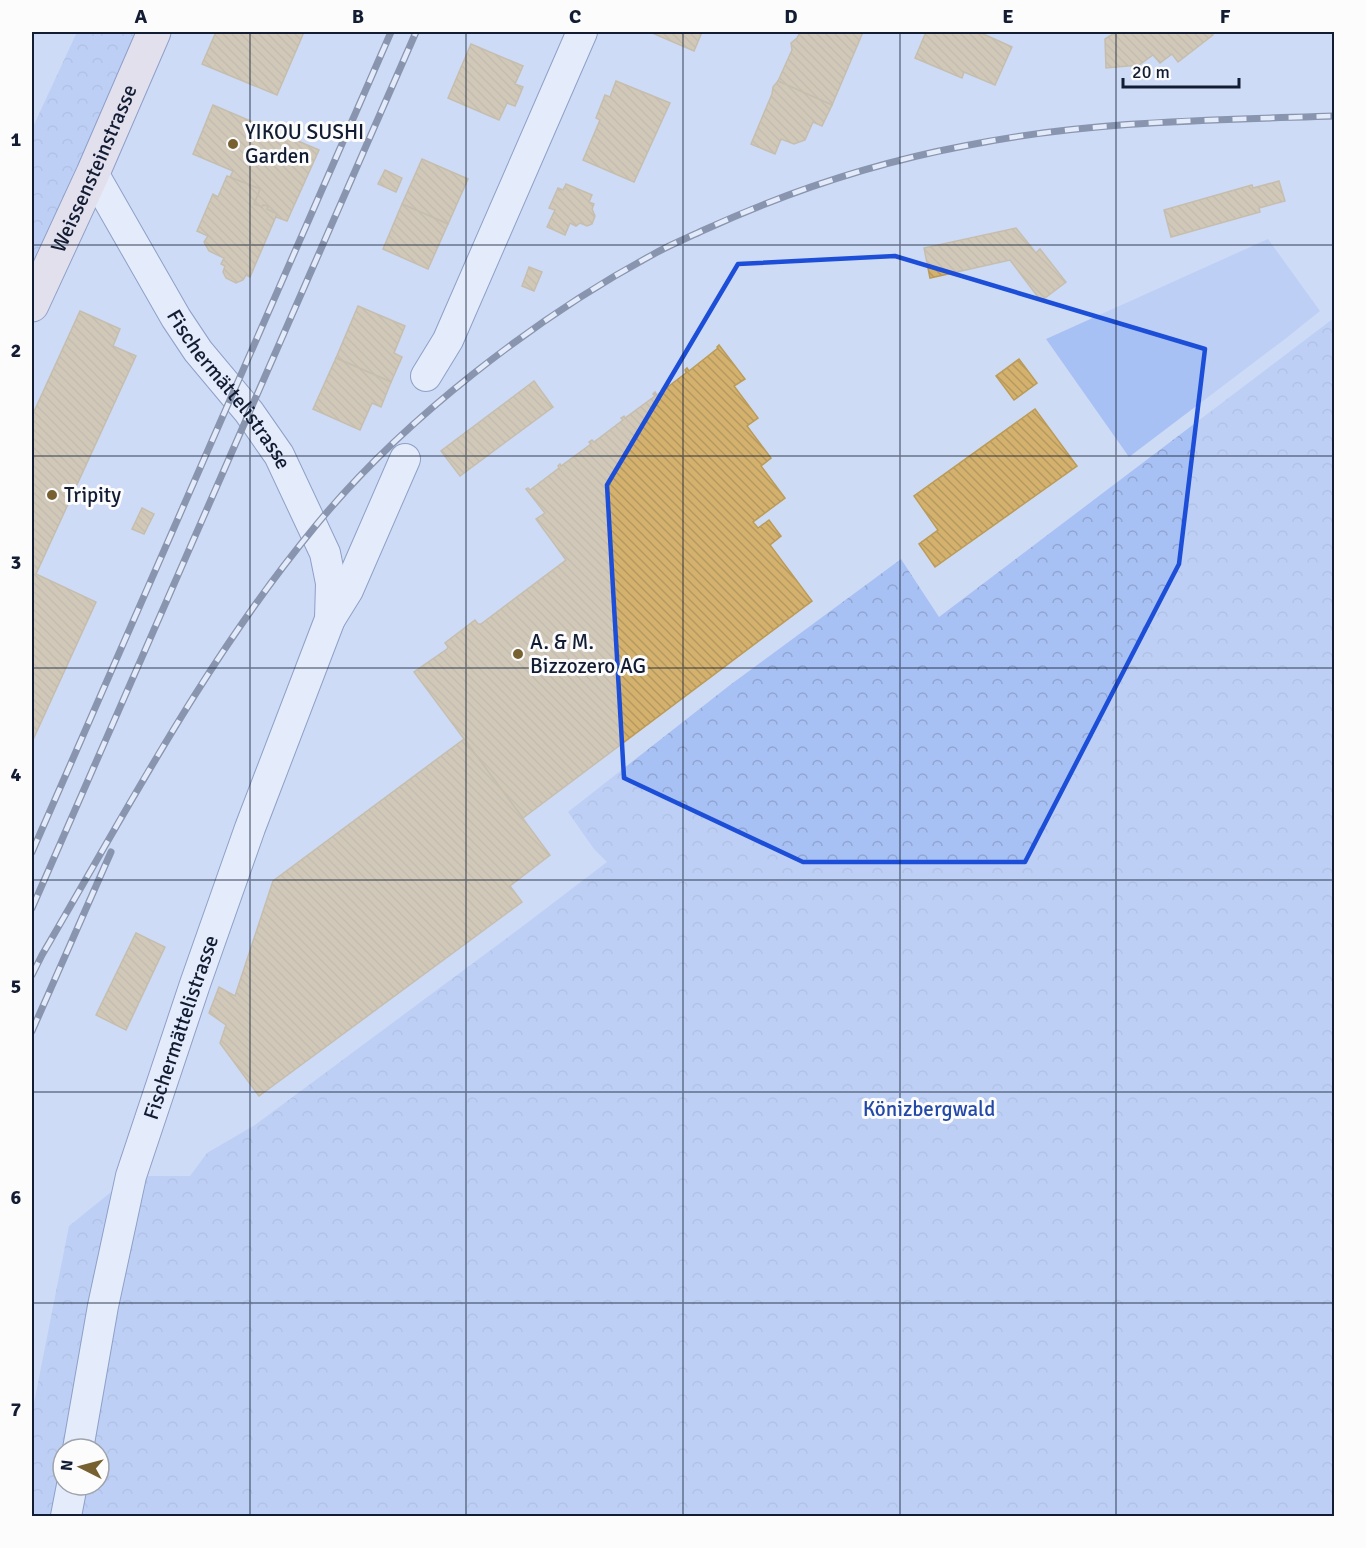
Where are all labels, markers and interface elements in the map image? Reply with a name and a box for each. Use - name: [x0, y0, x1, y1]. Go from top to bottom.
- text: A: [135, 4, 148, 29]
- text: B: [352, 4, 364, 29]
- text: C: [569, 4, 581, 29]
- text: D: [784, 4, 798, 29]
- text: E: [1002, 4, 1014, 29]
- text: F: [1220, 4, 1231, 29]
- scale bar: [1123, 51, 1238, 89]
- text: 20 m: [1132, 61, 1170, 83]
- street label: Weissensteinstrasse: [45, 80, 143, 257]
- place label: YIKOU SUSHI Garden: [245, 119, 364, 169]
- text: 1: [11, 127, 22, 152]
- marker: YIKOU SUSHI Garden: [226, 137, 240, 151]
- street label: Fischermättelistrasse: [161, 305, 297, 473]
- text: 2: [11, 338, 21, 363]
- place label: Tripity: [64, 482, 121, 508]
- marker: Tripity: [45, 488, 59, 502]
- text: 3: [11, 550, 21, 575]
- place label: A. & M. Bizzozero AG: [530, 629, 646, 679]
- marker: A. & M. Bizzozero AG: [511, 647, 525, 661]
- text: 4: [11, 762, 22, 787]
- street label: Fischermättelistrasse: [138, 932, 224, 1123]
- text: 5: [11, 974, 21, 999]
- park label: Könizbergwald: [863, 1096, 995, 1122]
- text: 6: [11, 1185, 22, 1210]
- text: 7: [11, 1397, 22, 1422]
- north arrow: [51, 1437, 111, 1497]
- text: N: [57, 1459, 78, 1472]

